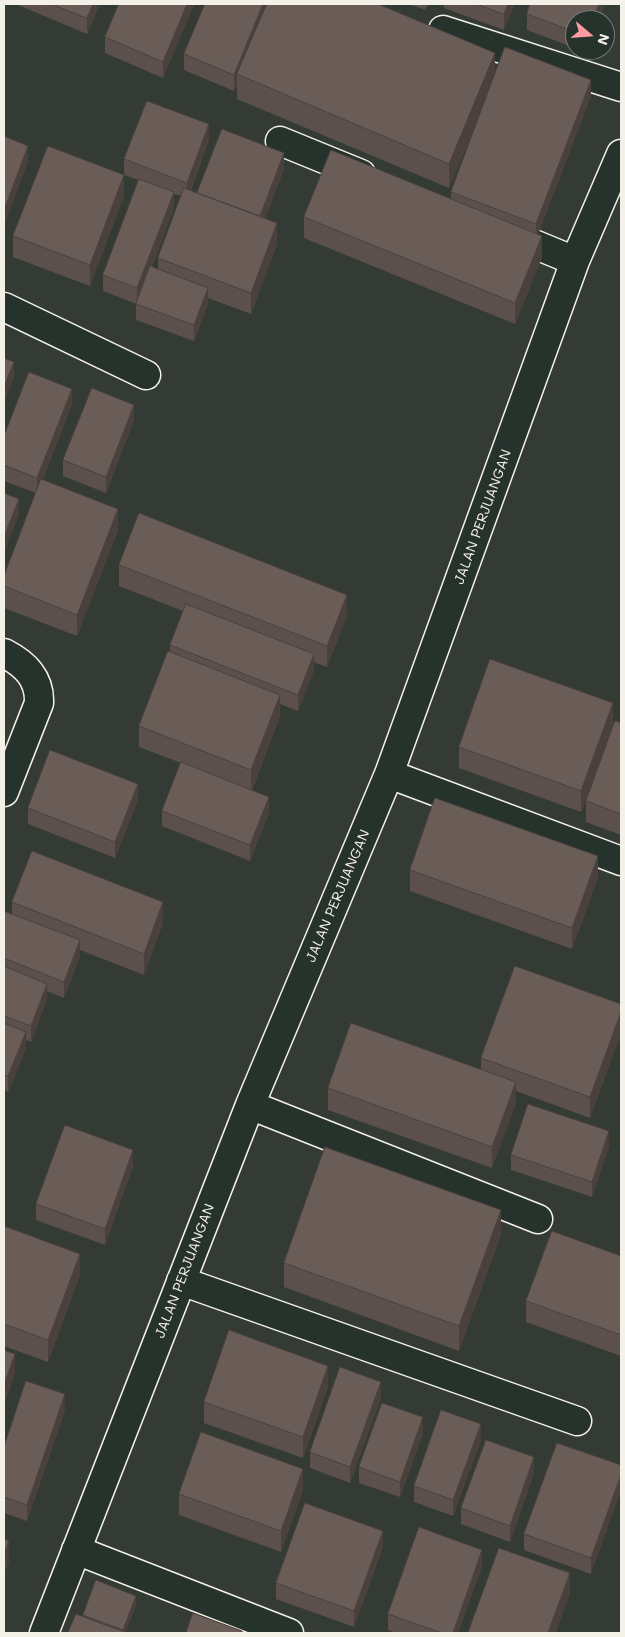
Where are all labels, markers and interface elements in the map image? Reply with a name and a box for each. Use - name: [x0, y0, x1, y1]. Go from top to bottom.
- north arrow: [565, 10, 615, 60]
- text: N: [593, 31, 614, 47]
- street label: JALAN PERJUANGAN: [451, 447, 515, 587]
- street label: JALAN PERJUANGAN: [302, 827, 374, 965]
- street label: JALAN PERJUANGAN: [152, 1202, 218, 1340]

